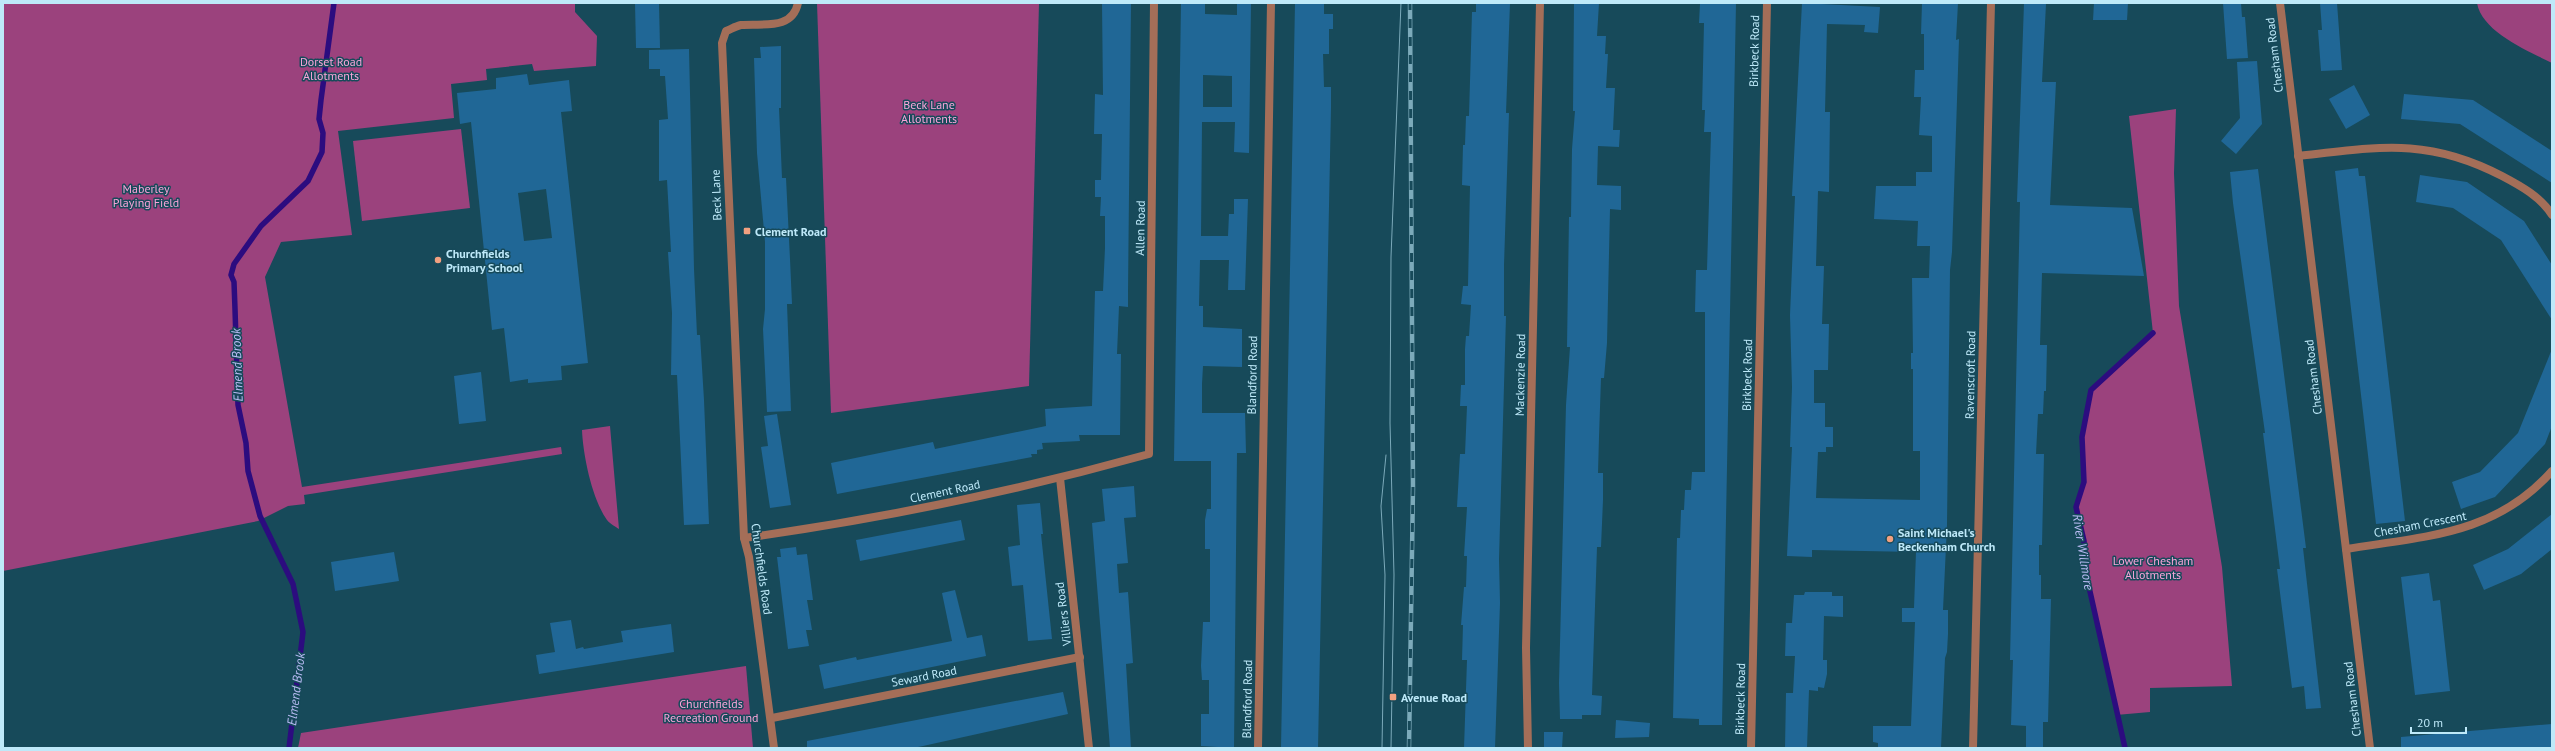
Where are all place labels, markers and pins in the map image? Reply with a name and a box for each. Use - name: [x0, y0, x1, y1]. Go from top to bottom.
- place label: Clement Road: [755, 224, 826, 239]
- marker: Clement Road: [742, 226, 752, 236]
- place label: Churchfields Primary School: [446, 246, 523, 275]
- marker: Churchfields Primary School: [433, 255, 443, 265]
- place label: Saint Michael's Beckenham Church: [1898, 525, 1995, 554]
- marker: Saint Michael's Beckenham Church: [1885, 534, 1895, 544]
- place label: Avenue Road: [1401, 690, 1467, 705]
- marker: Avenue Road: [1388, 692, 1398, 702]

